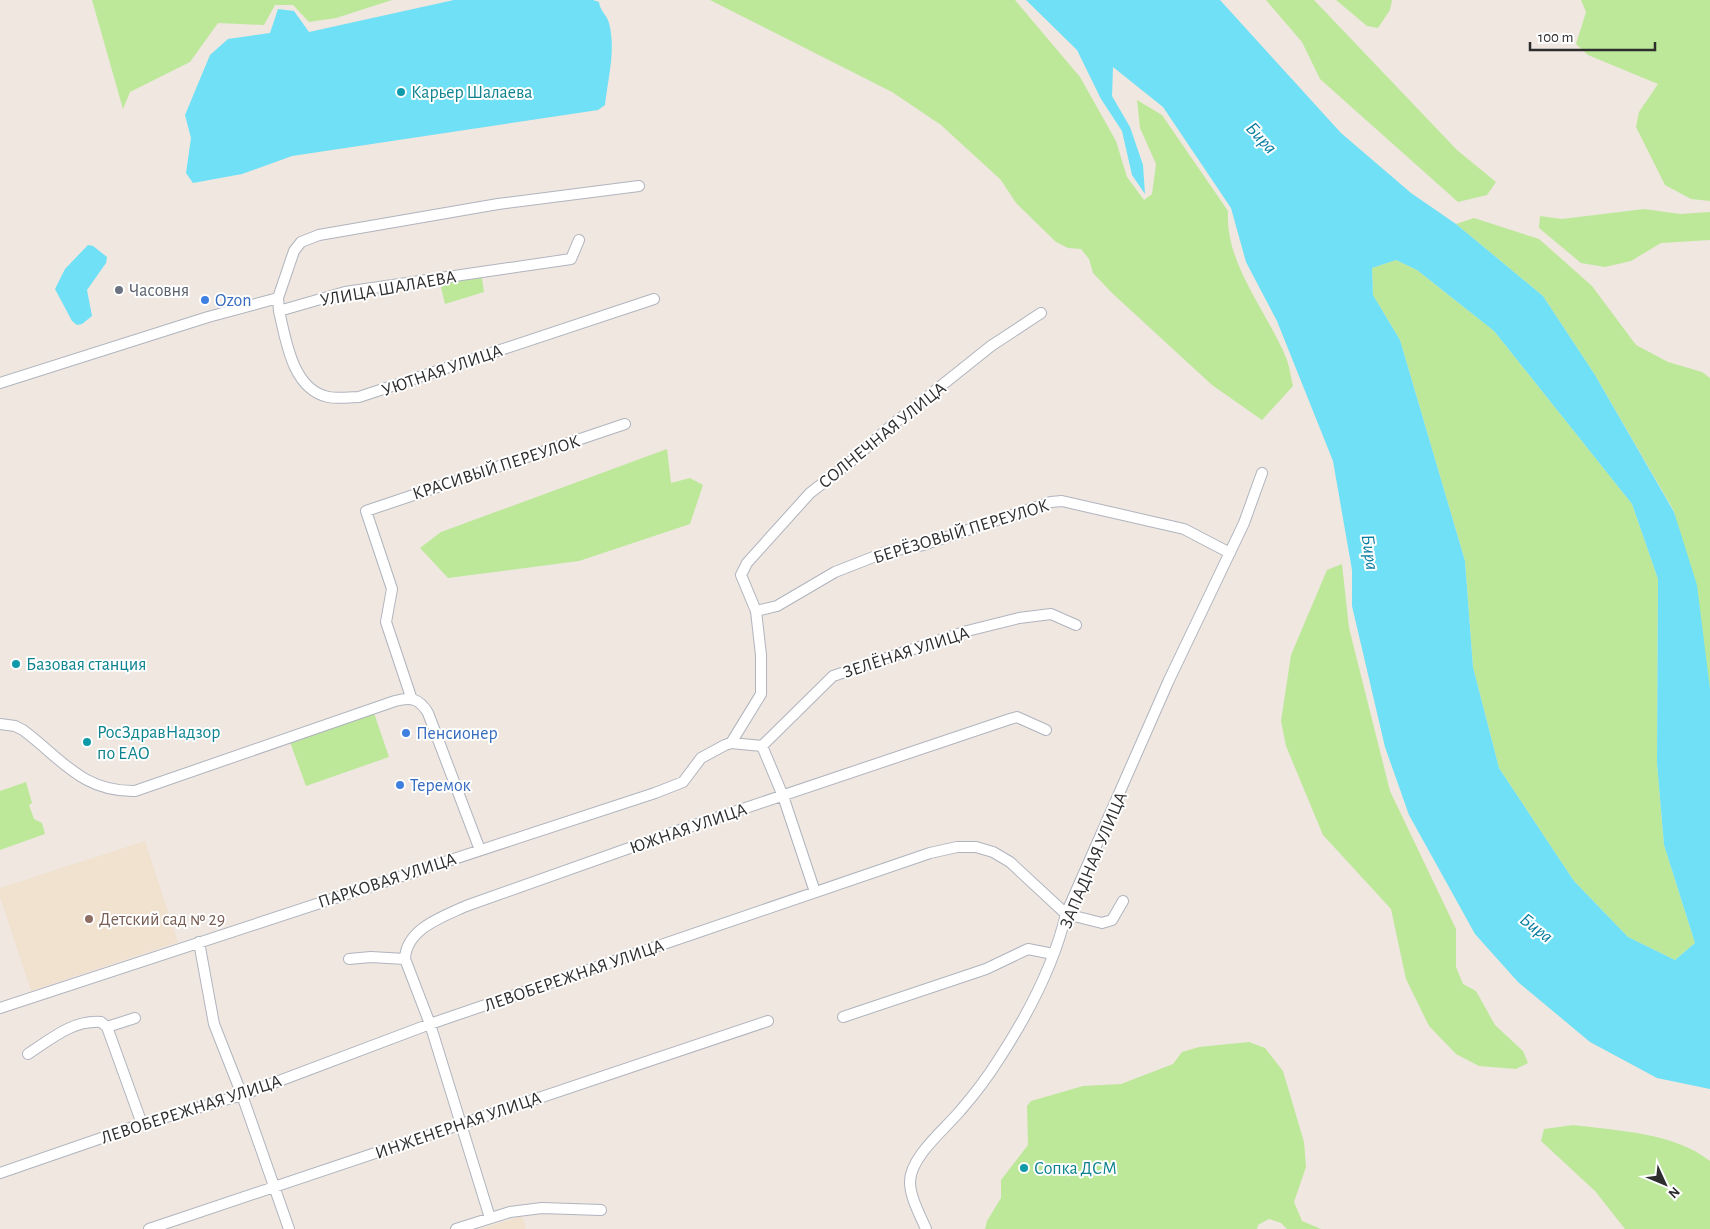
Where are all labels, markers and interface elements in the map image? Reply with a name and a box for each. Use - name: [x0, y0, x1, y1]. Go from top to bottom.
- scale bar: [1530, 20, 1655, 52]
- text: 100 m: [1538, 30, 1573, 45]
- place label: Карьер Шалаева: [411, 84, 533, 102]
- marker: Карьер Шалаева: [395, 86, 407, 98]
- water label: Бира: [1242, 118, 1280, 158]
- street label: УЛИЦА ШАЛАЕВА: [319, 268, 458, 310]
- place label: Часовня: [129, 282, 189, 300]
- marker: Часовня: [113, 284, 125, 296]
- place label: Ozon: [215, 292, 252, 310]
- marker: Ozon: [199, 294, 211, 306]
- street label: УЮТНАЯ УЛИЦА: [380, 342, 505, 400]
- street label: СОЛНЕЧНАЯ УЛИЦА: [816, 379, 950, 492]
- street label: КРАСИВЫЙ ПЕРЕУЛОК: [410, 430, 583, 504]
- street label: БЕРЁЗОВЫЙ ПЕРЕУЛОК: [871, 495, 1052, 567]
- water label: Бира: [1358, 533, 1381, 571]
- street label: ЗЕЛЁНАЯ УЛИЦА: [840, 622, 972, 682]
- place label: Базовая станция: [26, 656, 147, 674]
- marker: Базовая станция: [10, 658, 22, 670]
- place label: РосЗдравНадзор по ЕАО: [97, 724, 220, 763]
- place label: Пенсионер: [416, 725, 498, 743]
- marker: Пенсионер: [400, 727, 412, 739]
- marker: РосЗдравНадзор по ЕАО: [81, 736, 93, 748]
- place label: Теремок: [410, 777, 472, 795]
- marker: Теремок: [394, 779, 406, 791]
- street label: ЗАПАДНАЯ УЛИЦА: [1057, 789, 1131, 931]
- street label: ЮЖНАЯ УЛИЦА: [627, 800, 750, 857]
- street label: ПАРКОВАЯ УЛИЦА: [316, 850, 459, 912]
- water label: Бира: [1516, 910, 1556, 947]
- place label: Детский сад № 29: [99, 911, 225, 929]
- marker: Детский сад № 29: [83, 913, 95, 925]
- street label: ЛЕВОБЕРЕЖНАЯ УЛИЦА: [482, 937, 667, 1015]
- street label: ЛЕВОБЕРЕЖНАЯ УЛИЦА: [99, 1072, 284, 1148]
- street label: ИНЖЕНЕРНАЯ УЛИЦА: [373, 1089, 544, 1163]
- north arrow: [1640, 1159, 1690, 1209]
- place label: Сопка ДСМ: [1034, 1160, 1117, 1178]
- marker: Сопка ДСМ: [1018, 1162, 1030, 1174]
- text: N: [1665, 1184, 1682, 1201]

